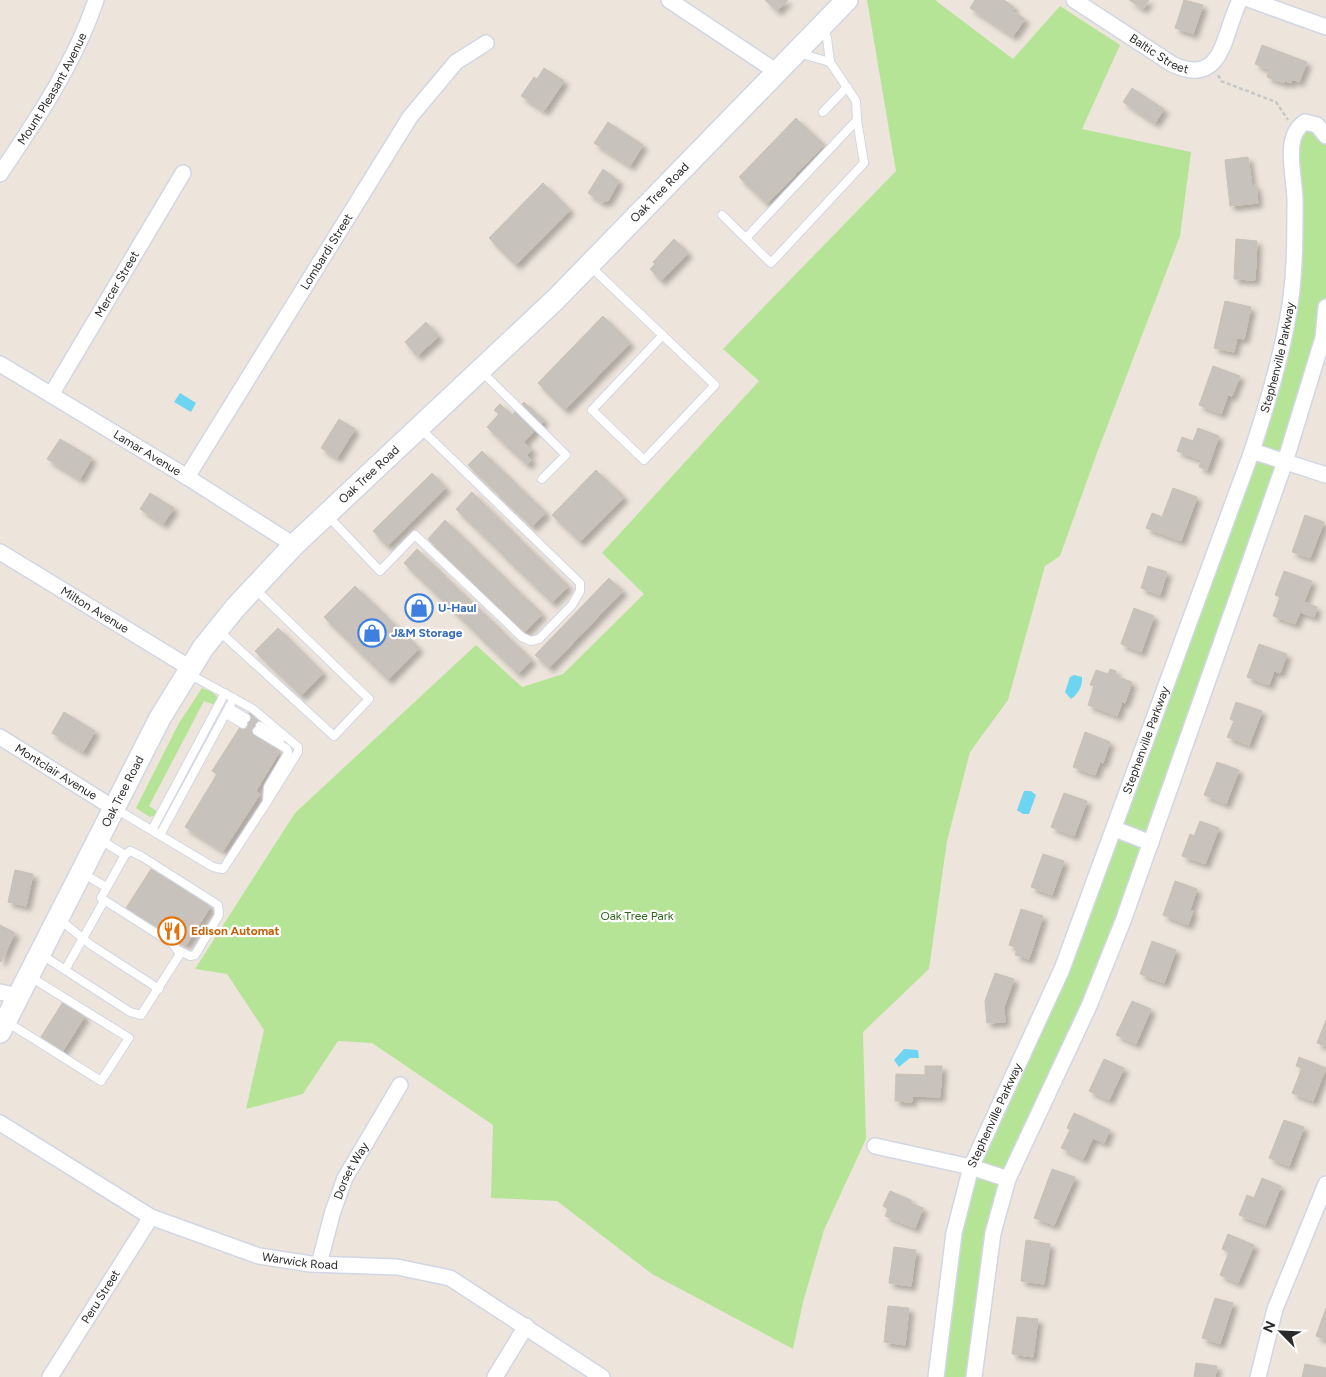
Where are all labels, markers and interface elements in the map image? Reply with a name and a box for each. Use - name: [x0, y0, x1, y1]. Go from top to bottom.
- street label: Mount Pleasant Avenue: [14, 30, 90, 147]
- street label: Baltic Street: [1127, 31, 1190, 77]
- street label: Oak Tree Road: [627, 160, 692, 225]
- street label: Lombardi Street: [298, 211, 356, 292]
- street label: Mercer Street: [92, 248, 142, 320]
- street label: Stephenville Parkway: [1257, 300, 1297, 415]
- street label: Lamar Avenue: [111, 427, 184, 479]
- street label: Oak Tree Road: [336, 443, 402, 506]
- street label: Milton Avenue: [58, 584, 132, 636]
- shop icon: U-Haul: [404, 593, 434, 623]
- place label: U-Haul: [438, 601, 477, 615]
- shop icon: J&M Storage: [357, 618, 387, 648]
- place label: J&M Storage: [391, 626, 463, 640]
- street label: Stephenville Parkway: [1120, 684, 1172, 796]
- street label: Montclair Avenue: [12, 741, 100, 803]
- street label: Oak Tree Road: [99, 753, 147, 829]
- park label: Oak Tree Park: [600, 909, 674, 923]
- restaurant icon: Edison Automat: [157, 916, 187, 946]
- place label: Edison Automat: [191, 924, 280, 938]
- street label: Stephenville Parkway: [965, 1060, 1025, 1170]
- street label: Dorset Way: [331, 1139, 372, 1201]
- street label: Warwick Road: [261, 1250, 338, 1272]
- street label: Peru Street: [79, 1267, 123, 1326]
- north arrow: [1256, 1307, 1306, 1357]
- text: N: [1260, 1319, 1280, 1335]

